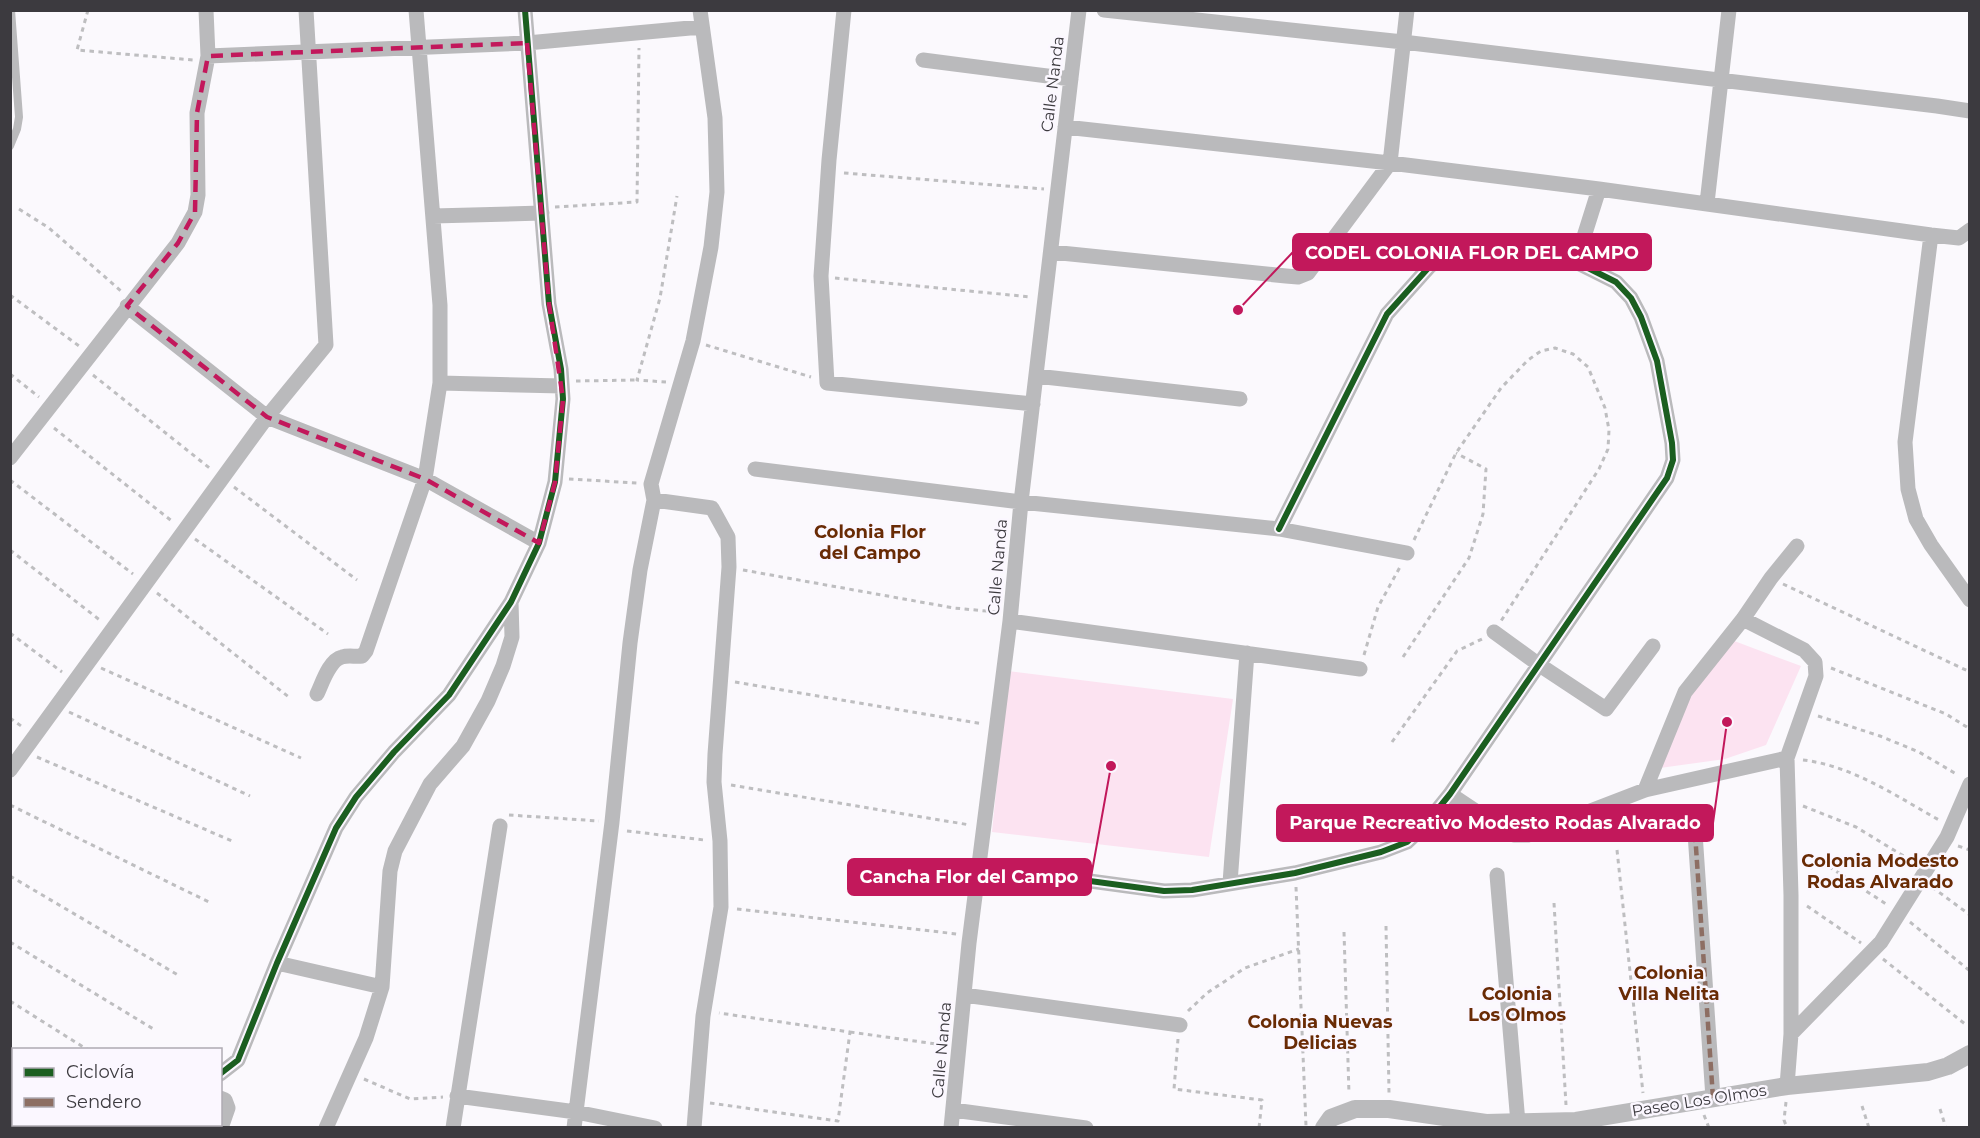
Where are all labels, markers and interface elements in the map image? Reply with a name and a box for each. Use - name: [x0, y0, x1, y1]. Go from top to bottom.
- street label: Calle Nanda: [1037, 35, 1068, 133]
- callout: CODEL COLONIA FLOR DEL CAMPO: [1293, 234, 1651, 270]
- text: CODEL COLONIA FLOR DEL CAMPO: [1305, 242, 1639, 264]
- street label: Calle Nanda: [984, 518, 1011, 616]
- district label: Colonia Flor del Campo: [814, 521, 926, 564]
- callout: Parque Recreativo Modesto Rodas Alvarado: [1277, 805, 1713, 841]
- text: Parque Recreativo Modesto Rodas Alvarado: [1289, 812, 1701, 834]
- district label: Colonia Modesto Rodas Alvarado: [1801, 850, 1959, 893]
- callout: Cancha Flor del Campo: [848, 859, 1091, 895]
- text: Cancha Flor del Campo: [860, 866, 1079, 888]
- district label: Colonia Villa Nelita: [1617, 962, 1720, 1005]
- district label: Colonia Los Olmos: [1468, 983, 1567, 1026]
- street label: Calle Nanda: [928, 1001, 955, 1099]
- district label: Colonia Nuevas Delicias: [1248, 1011, 1393, 1054]
- legend: [12, 1048, 222, 1126]
- text: Ciclovía: [66, 1061, 135, 1083]
- street label: Paseo Los Olmos: [1630, 1080, 1768, 1121]
- text: Sendero: [66, 1091, 141, 1113]

